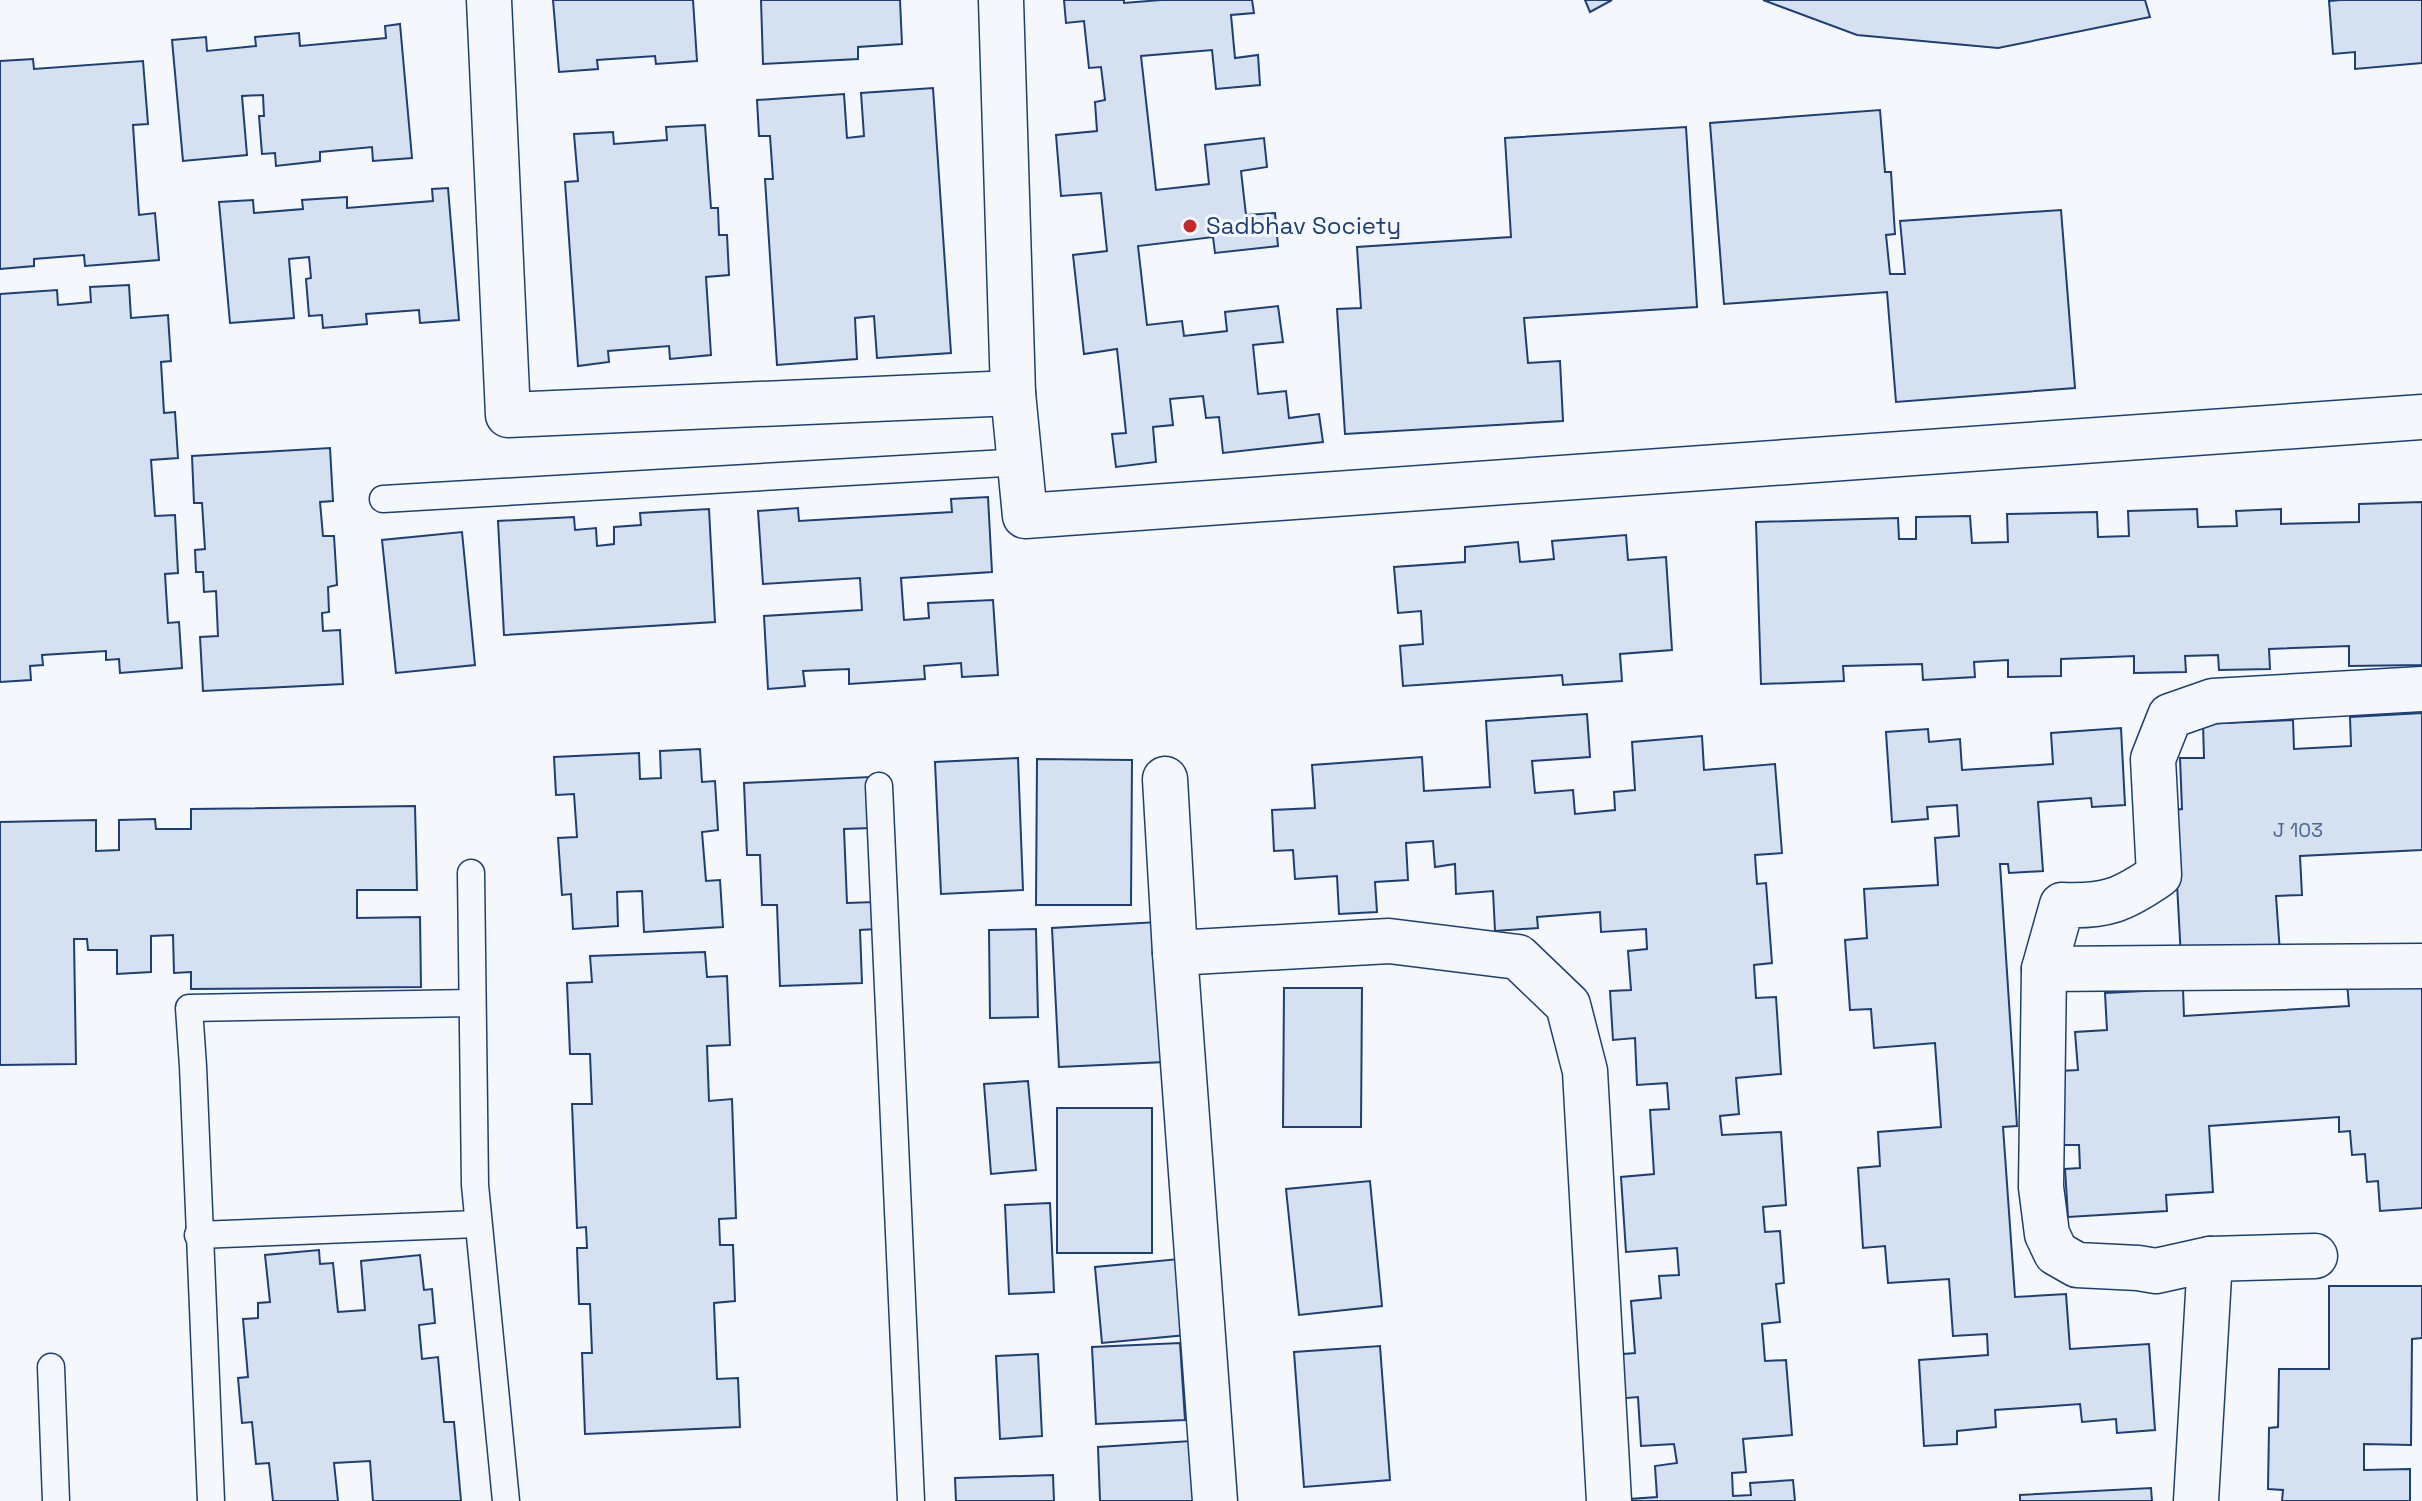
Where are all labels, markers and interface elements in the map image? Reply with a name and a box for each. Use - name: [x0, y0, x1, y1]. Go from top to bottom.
- place label: Sadbhav Society: [1206, 210, 1401, 241]
- marker: Sadbhav Society: [1181, 217, 1199, 235]
- house number: J 103: [2273, 817, 2323, 843]

